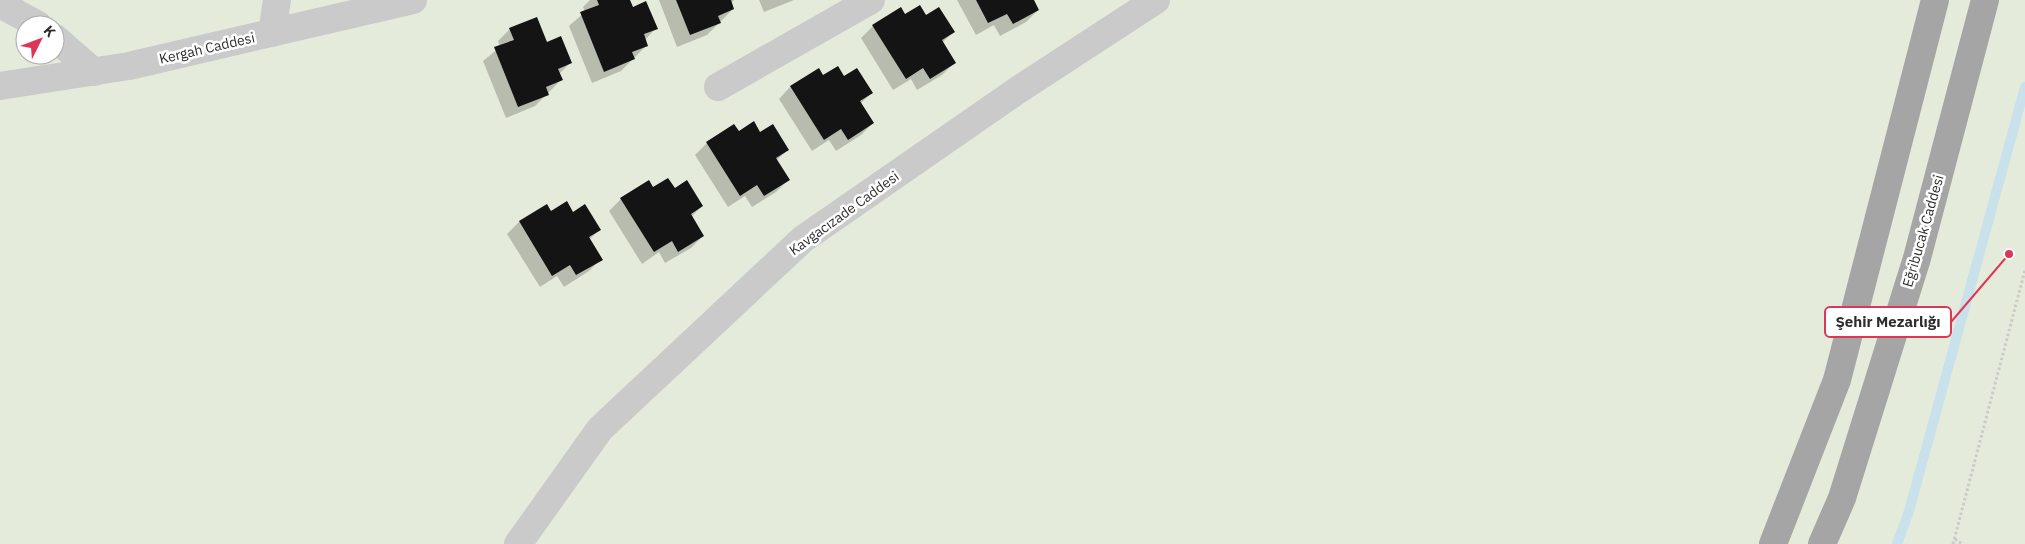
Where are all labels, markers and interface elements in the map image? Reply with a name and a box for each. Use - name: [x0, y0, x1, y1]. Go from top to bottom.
- north arrow: [15, 15, 65, 65]
- text: K: [40, 22, 60, 41]
- street label: Kergah Caddesi: [157, 28, 257, 68]
- street label: Kavgacızade Caddesi: [785, 167, 903, 259]
- street label: Eğribucak Caddesi: [1898, 173, 1948, 289]
- callout: Şehir Mezarlığı: [1825, 307, 1951, 337]
- text: Şehir Mezarlığı: [1835, 312, 1941, 331]

